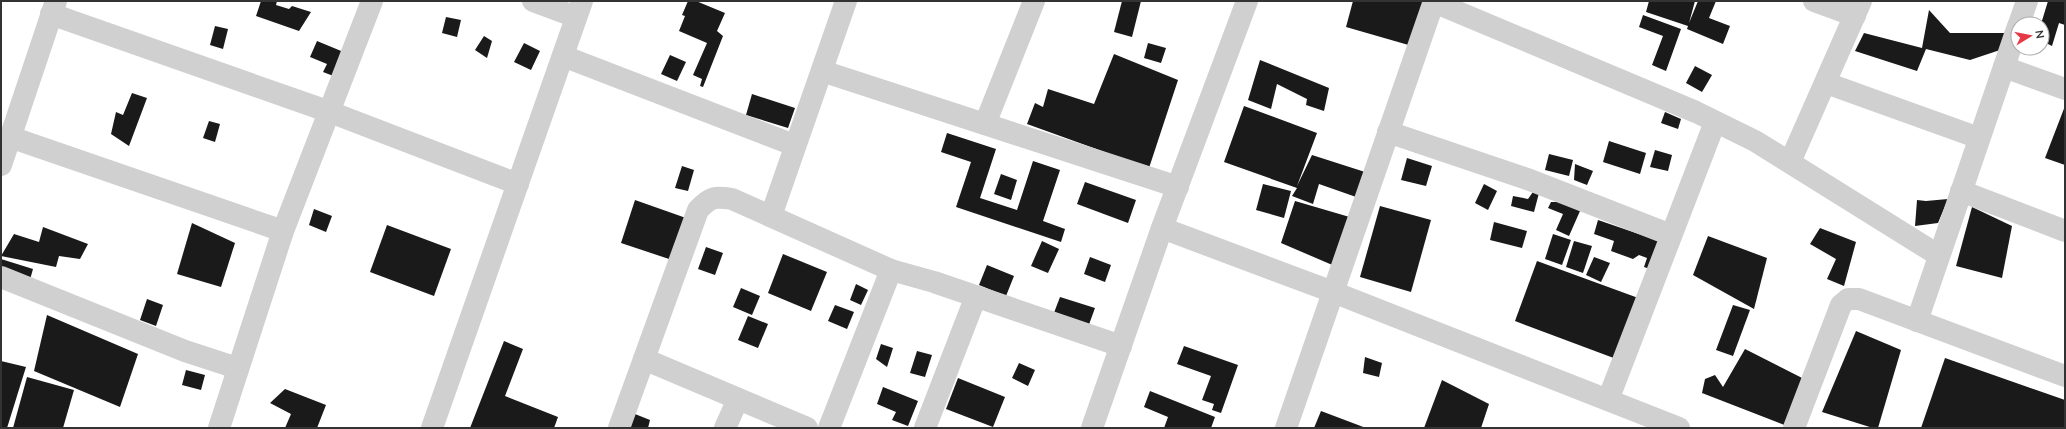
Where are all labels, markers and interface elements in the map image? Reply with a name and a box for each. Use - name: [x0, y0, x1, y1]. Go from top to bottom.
- north arrow: [2010, 16, 2050, 56]
- text: N: [2031, 29, 2047, 40]

